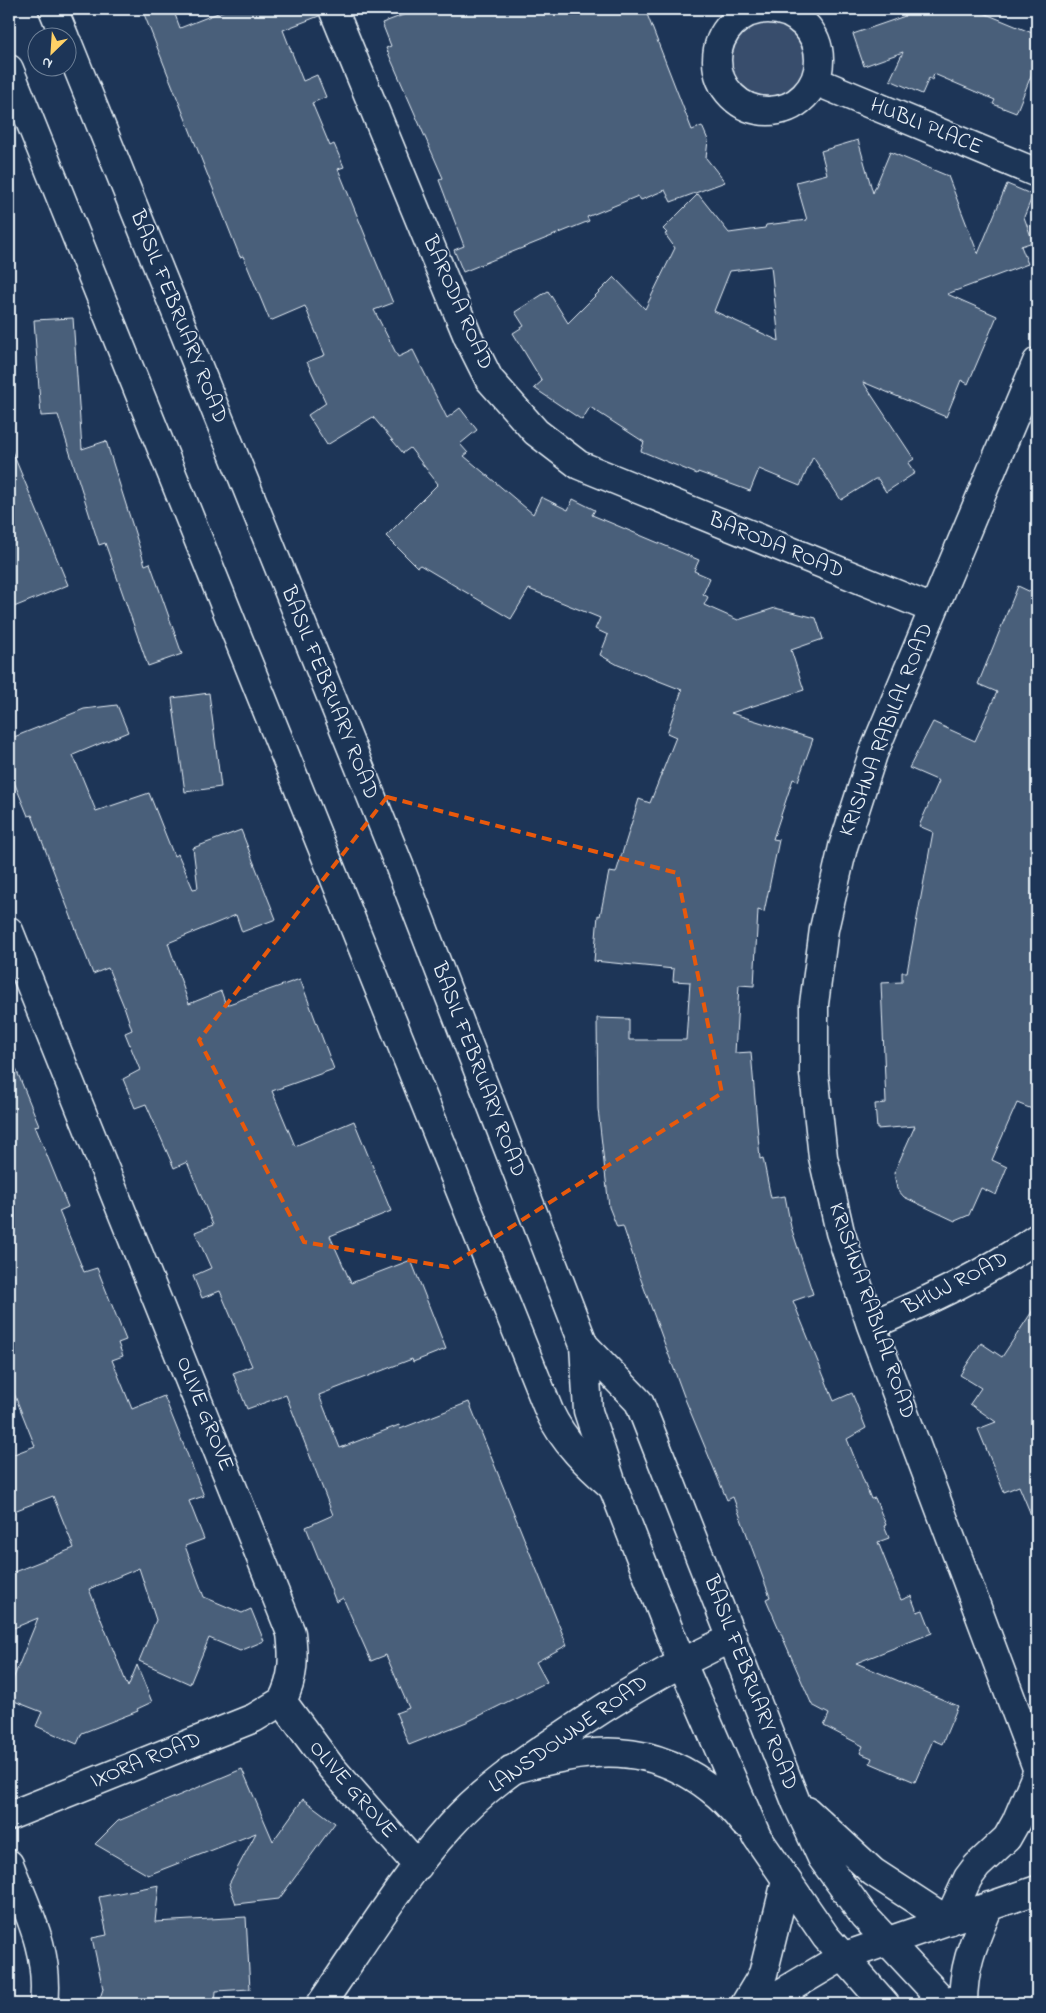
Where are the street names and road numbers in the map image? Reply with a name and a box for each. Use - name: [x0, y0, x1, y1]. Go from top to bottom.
- street label: HUBLI PLACE: [865, 90, 987, 164]
- street label: BASIL FEBRUARY ROAD: [120, 205, 235, 429]
- street label: BARODA ROAD: [413, 230, 501, 375]
- street label: BARODA ROAD: [702, 504, 849, 588]
- street label: BASIL FEBRUARY ROAD: [271, 581, 386, 805]
- street label: KRISHNA RABILAL ROAD: [831, 619, 943, 841]
- street label: BASIL FEBRUARY ROAD: [422, 957, 534, 1182]
- street label: KRISHNA RABILAL ROAD: [819, 1199, 923, 1423]
- street label: BHUJ ROAD: [897, 1244, 1014, 1325]
- street label: OLIVE GROVE: [166, 1352, 242, 1476]
- street label: BASIL FEBRUARY ROAD: [694, 1570, 806, 1795]
- street label: LANSDOWNE ROAD: [483, 1668, 655, 1802]
- street label: IXORA ROAD: [86, 1724, 206, 1798]
- street label: OLIVE GROVE: [300, 1734, 404, 1846]

